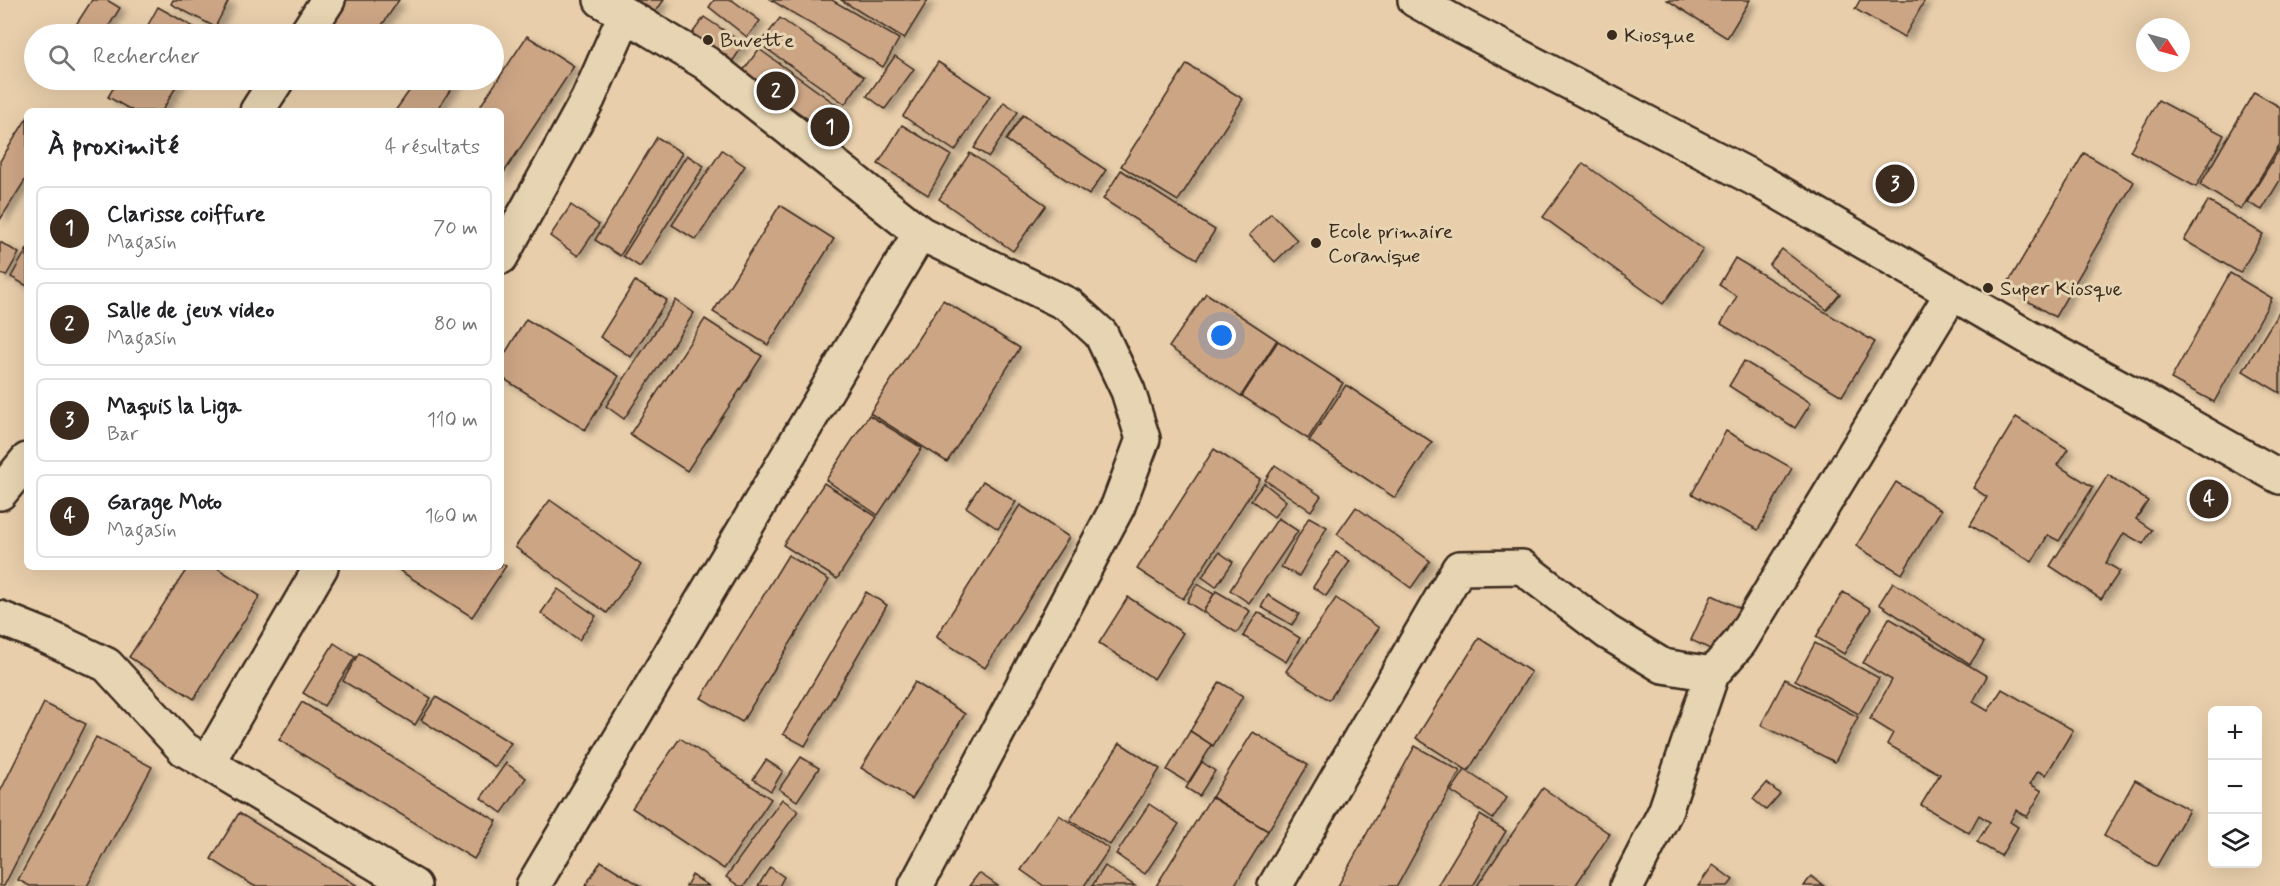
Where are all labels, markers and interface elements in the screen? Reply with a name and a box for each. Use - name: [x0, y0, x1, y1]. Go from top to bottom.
- north arrow: [2136, 18, 2190, 72]
- place label: Kiosque: [1624, 22, 1695, 50]
- search box: [24, 24, 504, 90]
- place label: Buvette: [720, 27, 794, 55]
- marker: Kiosque: [1605, 28, 1619, 42]
- marker: Buvette: [701, 33, 715, 47]
- icon: search: [45, 41, 78, 74]
- text: Rechercher: [93, 43, 200, 71]
- pin: 2: [756, 68, 796, 113]
- pin: 1: [810, 104, 850, 150]
- text: À proximité: [48, 130, 179, 164]
- text: 4 résultats: [385, 134, 480, 161]
- pin: 3: [1876, 162, 1914, 207]
- text: Clarisse coiffure: [107, 201, 265, 229]
- text: 1: [65, 215, 74, 242]
- text: 70 m: [433, 215, 478, 242]
- place label: Ecole primaire Coranique: [1328, 218, 1453, 270]
- text: Magasin: [107, 229, 177, 256]
- marker: Ecole primaire Coranique: [1309, 236, 1323, 250]
- place label: Super Kiosque: [2000, 275, 2122, 303]
- marker: Super Kiosque: [1981, 281, 1995, 295]
- text: Salle de jeux video: [107, 297, 274, 325]
- text: 2: [65, 311, 74, 338]
- text: 80 m: [434, 311, 478, 338]
- your location: [1207, 321, 1236, 350]
- text: Magasin: [107, 325, 177, 352]
- text: Maquis la Liga: [107, 393, 241, 421]
- text: 3: [65, 407, 74, 434]
- text: 110 m: [427, 407, 478, 434]
- text: Bar: [107, 421, 138, 448]
- pin: 4: [2190, 476, 2228, 522]
- text: Garage Moto: [107, 489, 222, 517]
- text: 4: [64, 503, 75, 530]
- text: 160 m: [425, 503, 478, 530]
- text: Magasin: [107, 517, 177, 544]
- map controls: [2208, 706, 2262, 868]
- button: +: [2208, 706, 2262, 760]
- button: −: [2208, 760, 2262, 814]
- button: layers: [2208, 814, 2262, 868]

